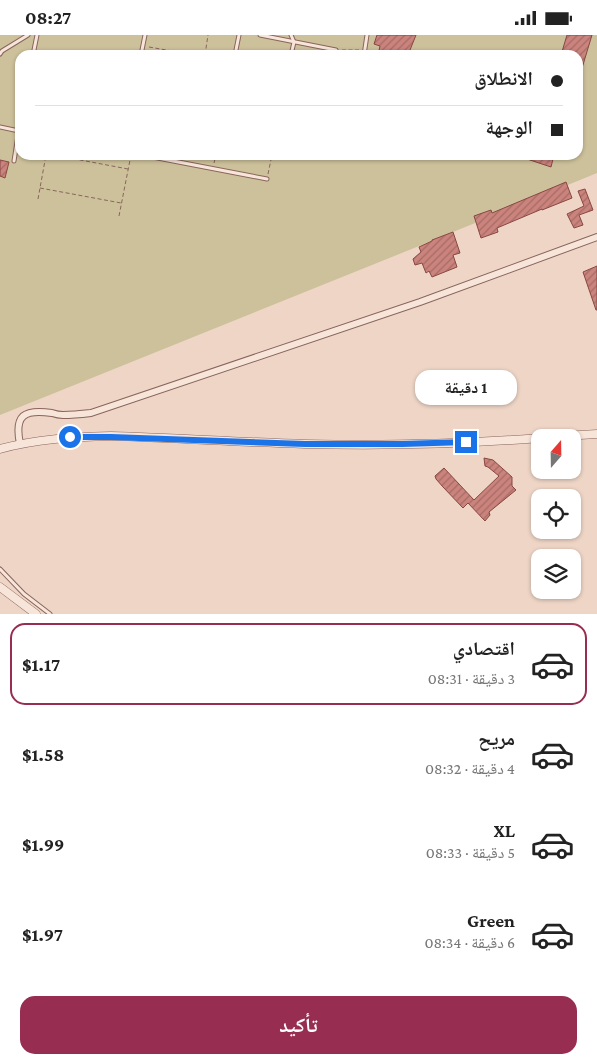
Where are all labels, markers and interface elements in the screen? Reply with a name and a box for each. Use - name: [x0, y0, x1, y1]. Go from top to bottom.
- text: 08:27: [25, 7, 71, 28]
- text: الانطلاق: [474, 68, 533, 89]
- text: الوجهة: [485, 117, 533, 138]
- callout: 1 دقيقة: [415, 369, 517, 405]
- text: 1 دقيقة: [445, 379, 487, 396]
- route start: [59, 426, 81, 448]
- north arrow: [531, 429, 581, 479]
- map controls: [531, 429, 581, 599]
- route end: [455, 431, 477, 453]
- button: locate: [531, 489, 581, 539]
- button: layers: [531, 549, 581, 599]
- text: اقتصادي: [453, 638, 515, 659]
- icon: car: [530, 642, 575, 687]
- text: $1.17: [22, 654, 60, 675]
- text: 3 دقيقة · 08:31: [428, 670, 515, 687]
- text: مريح: [478, 728, 515, 749]
- icon: car: [530, 732, 575, 777]
- text: $1.58: [22, 744, 64, 765]
- text: 4 دقيقة · 08:32: [425, 760, 515, 777]
- text: XL: [494, 820, 515, 841]
- icon: car: [530, 822, 575, 867]
- text: $1.99: [22, 834, 64, 855]
- text: 5 دقيقة · 08:33: [426, 844, 515, 861]
- text: Green: [467, 910, 515, 931]
- icon: car: [530, 912, 575, 957]
- text: $1.97: [22, 924, 63, 945]
- text: 6 دقيقة · 08:34: [424, 934, 515, 951]
- button: تأكيد: [20, 996, 577, 1054]

